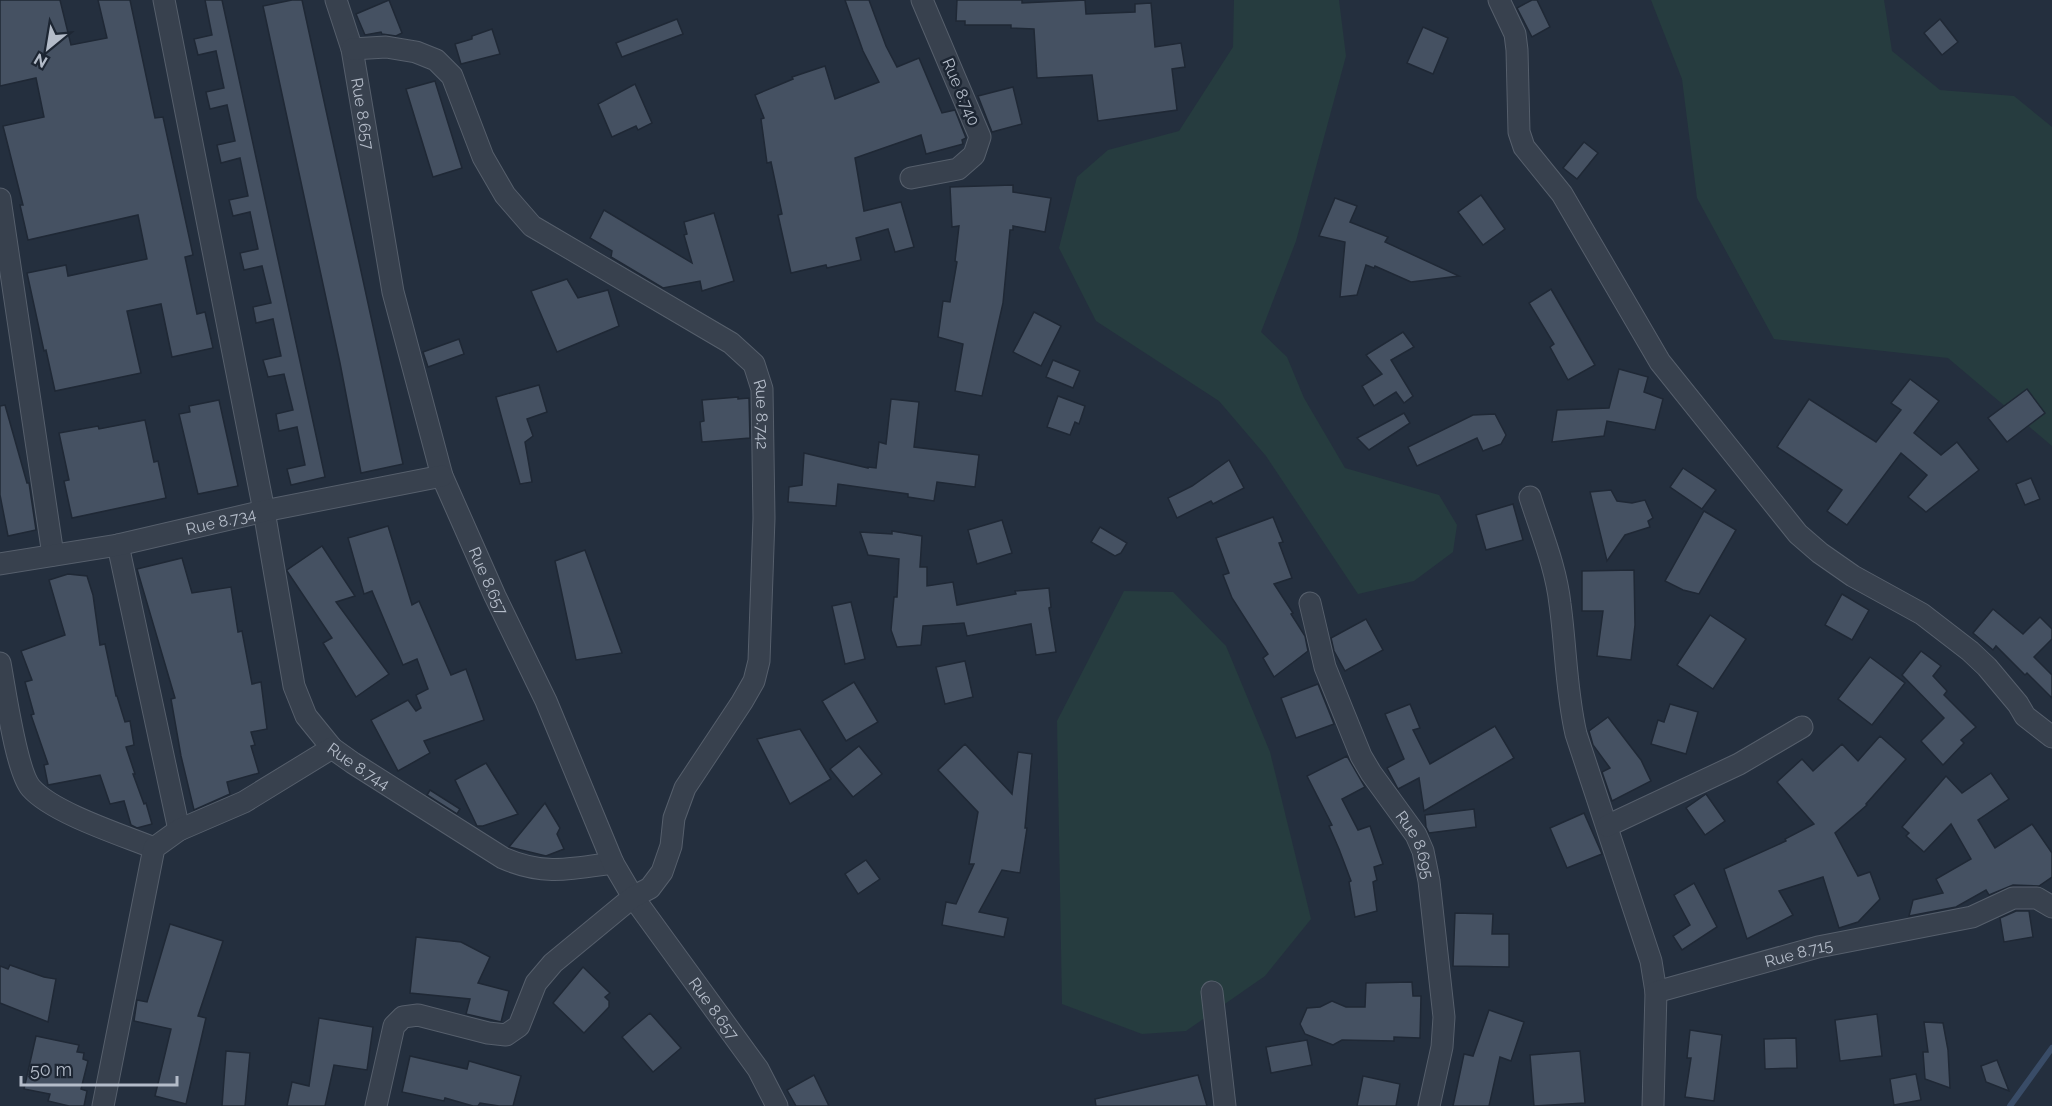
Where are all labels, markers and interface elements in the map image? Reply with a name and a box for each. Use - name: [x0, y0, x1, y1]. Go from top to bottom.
- north arrow: [18, 18, 78, 78]
- text: N: [31, 49, 51, 72]
- street label: Rue 8.740: [938, 55, 984, 129]
- street label: Rue 8.657: [347, 76, 378, 151]
- street label: Rue 8.742: [750, 377, 772, 450]
- street label: Rue 8.734: [184, 504, 258, 538]
- street label: Rue 8.657: [465, 544, 512, 618]
- street label: Rue 8.744: [324, 738, 394, 794]
- street label: Rue 8.695: [1392, 807, 1438, 881]
- street label: Rue 8.715: [1762, 935, 1834, 971]
- street label: Rue 8.657: [685, 974, 743, 1044]
- scale bar: [21, 1049, 177, 1087]
- text: 50 m: [30, 1059, 72, 1080]

